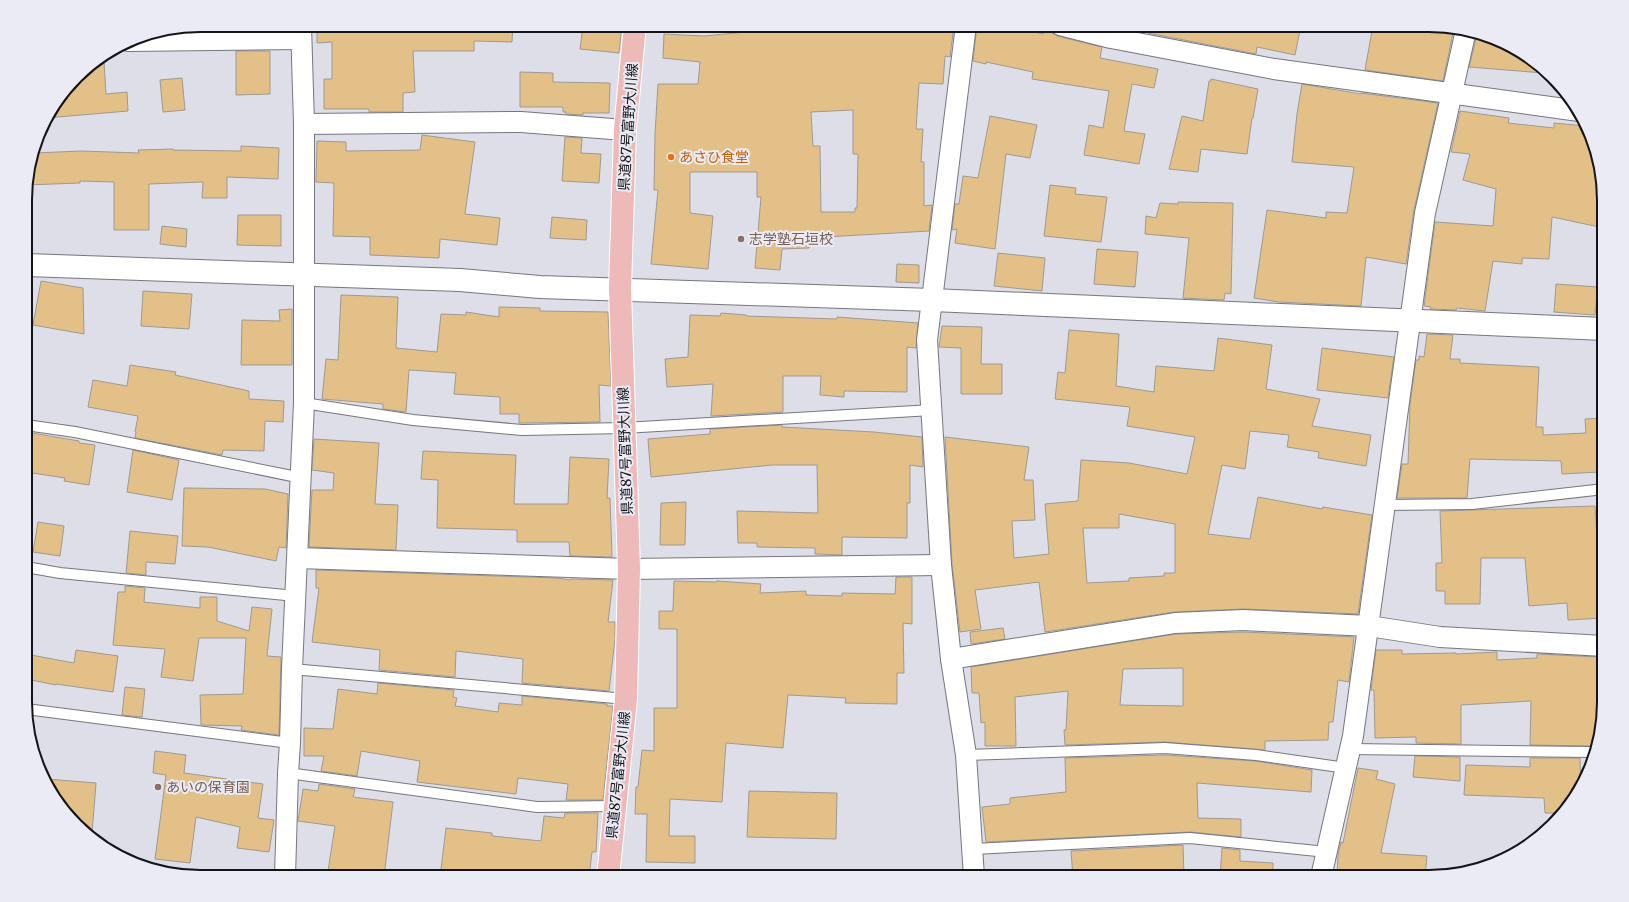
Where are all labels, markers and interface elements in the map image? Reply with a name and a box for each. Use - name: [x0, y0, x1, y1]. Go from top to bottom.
- street label: 県道87号富野大川線: [615, 63, 641, 191]
- place label: あさひ食堂: [679, 148, 749, 166]
- marker: あさひ食堂: [666, 152, 676, 162]
- place label: 志学塾石垣校: [749, 230, 833, 248]
- marker: 志学塾石垣校: [736, 234, 746, 244]
- street label: 県道87号富野大川線: [614, 387, 636, 515]
- street label: 県道87号富野大川線: [602, 710, 634, 840]
- place label: あいの保育園: [166, 778, 250, 796]
- marker: あいの保育園: [153, 782, 163, 792]

